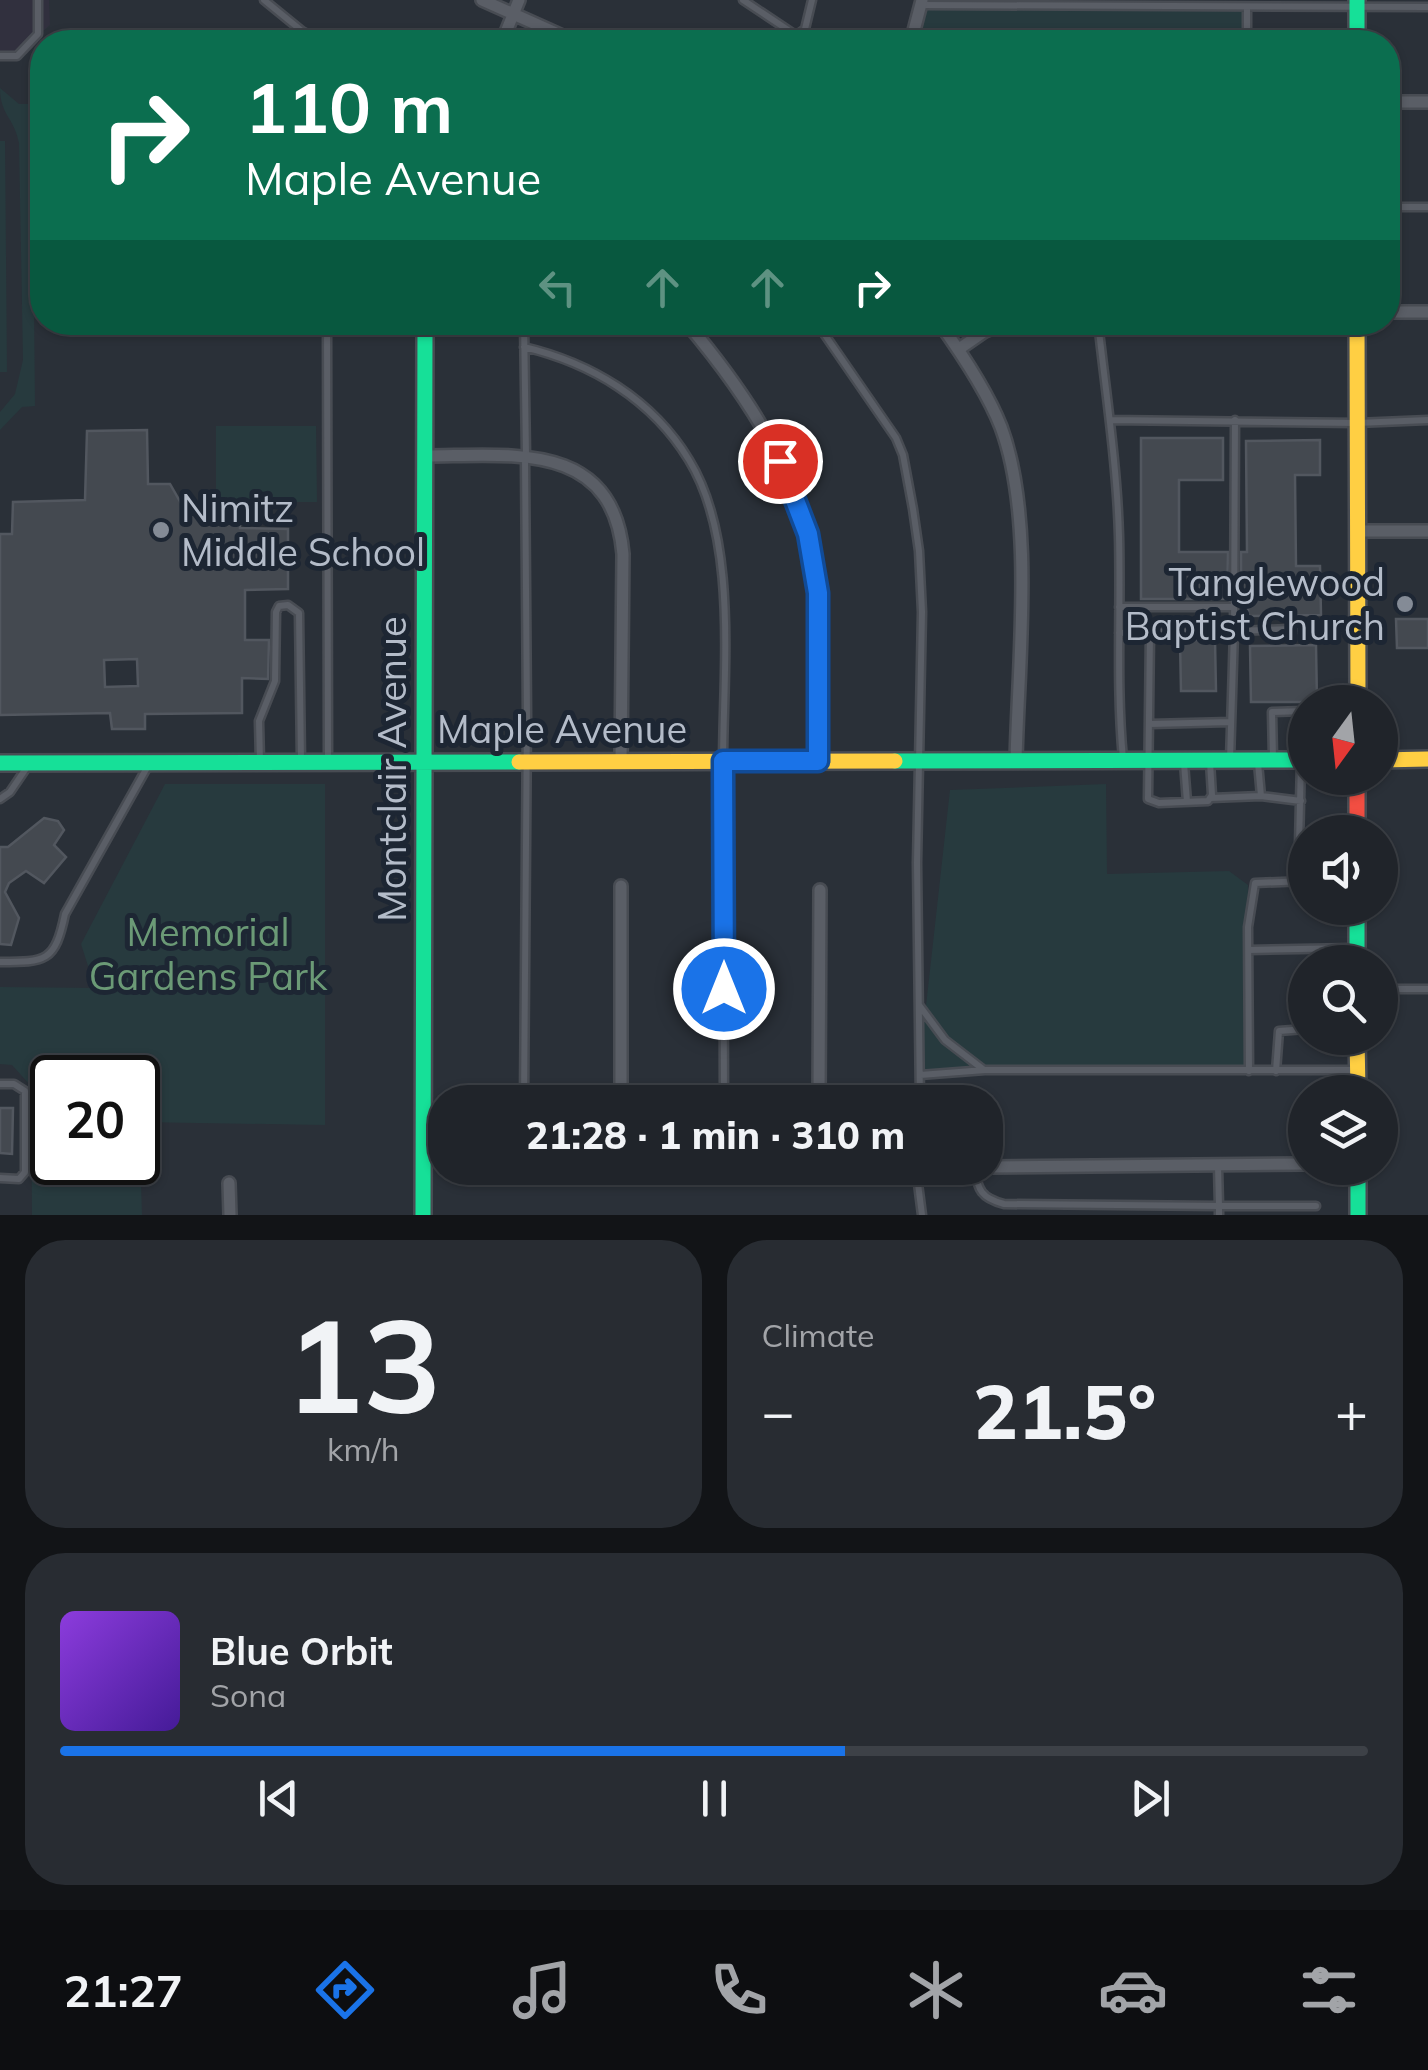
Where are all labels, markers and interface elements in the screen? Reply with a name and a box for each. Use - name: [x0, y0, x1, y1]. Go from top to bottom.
- text: 110 m: [245, 63, 453, 151]
- icon: right: [80, 70, 210, 200]
- text: Maple Avenue: [245, 150, 541, 206]
- icon: left: [530, 260, 585, 315]
- icon: ahead: [635, 260, 690, 315]
- icon: ahead: [740, 260, 795, 315]
- icon: right: [845, 260, 900, 315]
- pin: [738, 419, 823, 504]
- icon: arrive: [753, 434, 808, 489]
- place label: Nimitz Middle School: [181, 484, 425, 576]
- marker: Nimitz Middle School: [150, 519, 172, 541]
- place label: Tanglewood Baptist Church: [1125, 558, 1385, 650]
- marker: Tanglewood Baptist Church: [1394, 593, 1416, 615]
- street label: Montclair Avenue: [368, 616, 416, 922]
- north arrow: [1288, 685, 1398, 795]
- map controls: [1288, 685, 1398, 1185]
- street label: Maple Avenue: [437, 705, 687, 753]
- button: sound: [1288, 815, 1398, 925]
- park label: Memorial Gardens Park: [89, 908, 328, 1000]
- position arrow: [672, 937, 776, 1041]
- button: search: [1288, 945, 1398, 1055]
- speed limit sign: 20: [30, 1055, 160, 1185]
- button: layers: [1288, 1075, 1398, 1185]
- text: 21:28 · 1 min · 310 m: [526, 1111, 905, 1159]
- text: 13: [285, 1282, 441, 1446]
- text: Climate: [762, 1315, 874, 1355]
- text: 21.5°: [973, 1364, 1156, 1458]
- text: −: [762, 1377, 795, 1446]
- text: +: [1335, 1377, 1368, 1446]
- text: km/h: [327, 1429, 399, 1469]
- text: Blue Orbit: [210, 1627, 393, 1675]
- text: Sona: [210, 1675, 286, 1715]
- icon: previous: [251, 1771, 306, 1826]
- icon: pause: [687, 1771, 742, 1826]
- icon: next: [1123, 1771, 1178, 1826]
- icon: directions: [310, 1955, 380, 2025]
- icon: music: [507, 1955, 577, 2025]
- icon: phone: [704, 1955, 774, 2025]
- icon: climate: [901, 1955, 971, 2025]
- icon: car: [1098, 1955, 1168, 2025]
- icon: filters: [1294, 1955, 1364, 2025]
- text: 21:27: [63, 1962, 183, 2018]

